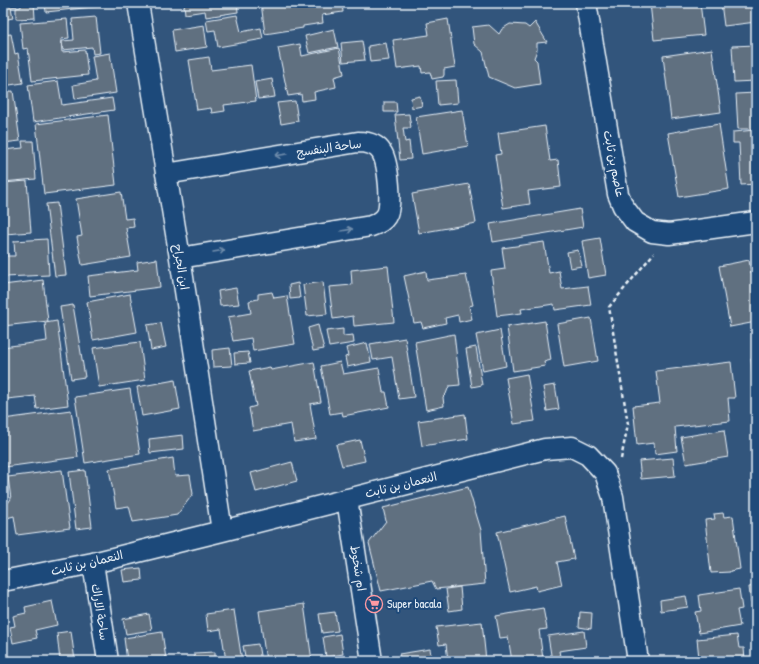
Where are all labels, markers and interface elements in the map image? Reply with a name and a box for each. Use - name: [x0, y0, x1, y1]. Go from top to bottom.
- street label: عاصم بن ثابت: [599, 129, 629, 199]
- street label: ساحة البنفسج: [295, 135, 363, 161]
- one-way arrow: [275, 151, 288, 159]
- one-way arrow: [340, 226, 353, 234]
- street label: ابن الجراح: [169, 243, 194, 291]
- one-way arrow: [212, 247, 225, 255]
- street label: النعمان بن ثابت: [363, 467, 439, 502]
- street label: ام شخوط: [345, 544, 371, 592]
- street label: النعمان بن ثابت: [49, 546, 125, 579]
- street label: ساحة الاراك: [88, 582, 113, 641]
- supermarket icon: Super bacala: [364, 594, 384, 614]
- place label: Super bacala: [387, 595, 442, 612]

